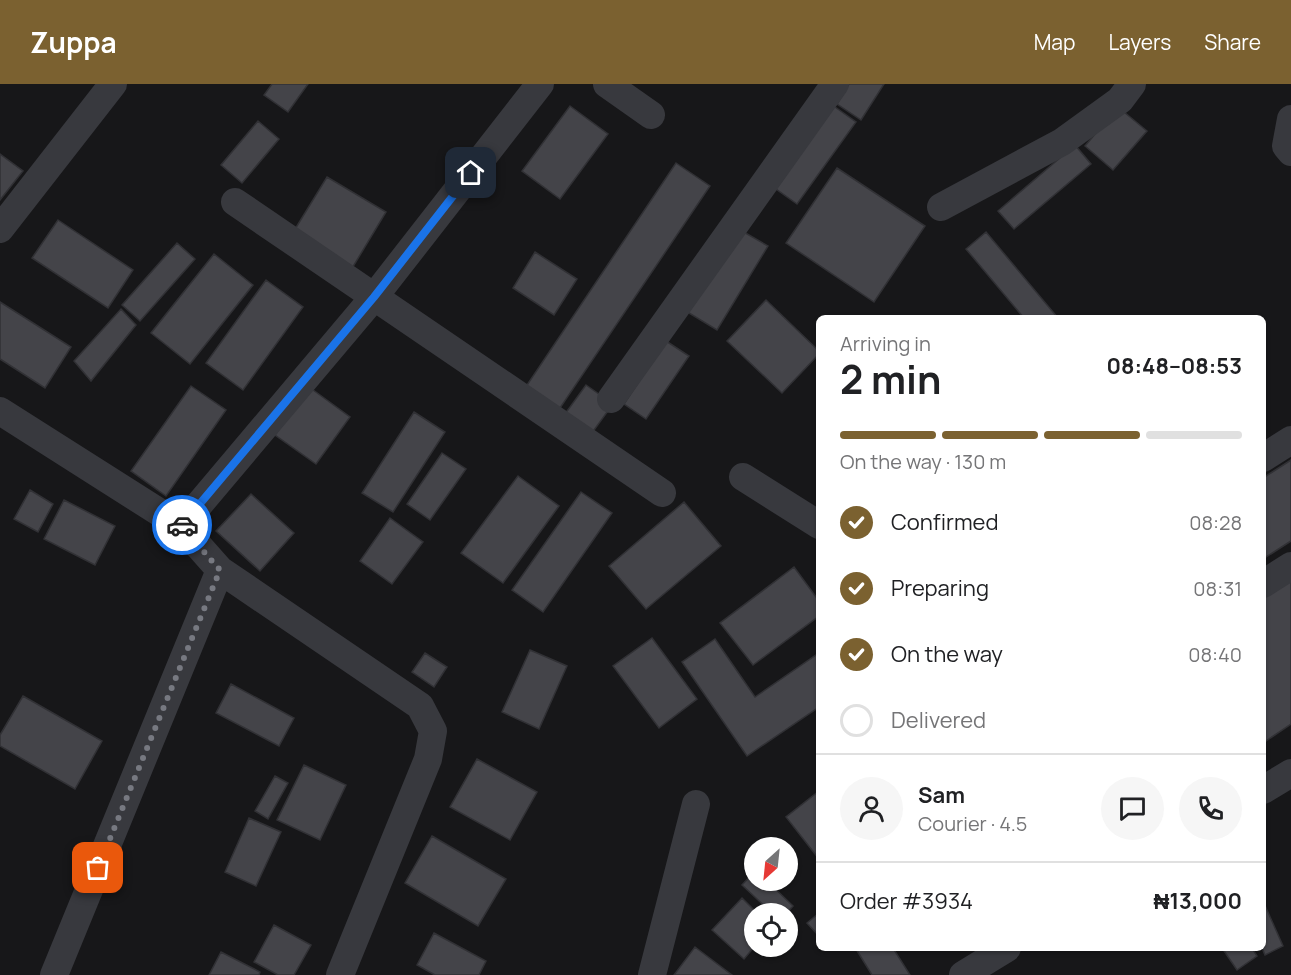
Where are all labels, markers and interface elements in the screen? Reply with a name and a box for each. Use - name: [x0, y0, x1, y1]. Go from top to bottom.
- text: Zuppa: [30, 23, 117, 61]
- text: Map: [1034, 28, 1075, 56]
- text: Layers: [1108, 28, 1171, 56]
- text: Share: [1204, 28, 1261, 56]
- pin: [445, 147, 496, 198]
- icon: home: [454, 156, 487, 189]
- text: Arriving in: [840, 330, 931, 357]
- text: 08:48–08:53: [1107, 351, 1242, 381]
- text: 2 min: [840, 352, 941, 406]
- text: On the way · 130 m: [840, 448, 1006, 475]
- courier: [152, 495, 212, 555]
- icon: check: [840, 506, 873, 539]
- text: Confirmed: [891, 507, 999, 537]
- icon: car: [166, 509, 199, 542]
- text: 08:28: [1189, 509, 1242, 536]
- icon: check: [840, 572, 873, 605]
- text: Preparing: [891, 573, 989, 603]
- text: 08:31: [1193, 575, 1242, 602]
- icon: check: [840, 638, 873, 671]
- text: On the way: [891, 639, 1003, 669]
- text: 08:40: [1188, 641, 1242, 668]
- text: Delivered: [891, 705, 986, 735]
- button: person: [840, 777, 903, 840]
- button: chat: [1101, 777, 1164, 840]
- button: phone: [1179, 777, 1242, 840]
- text: Sam: [918, 780, 965, 810]
- text: Courier · 4.5: [918, 810, 1027, 837]
- north arrow: [744, 837, 798, 891]
- map controls: [744, 837, 798, 957]
- pin: [72, 842, 123, 893]
- icon: bag: [81, 851, 114, 884]
- text: Order #3934: [840, 886, 973, 916]
- text: ₦13,000: [1154, 886, 1242, 916]
- button: locate: [744, 903, 798, 957]

